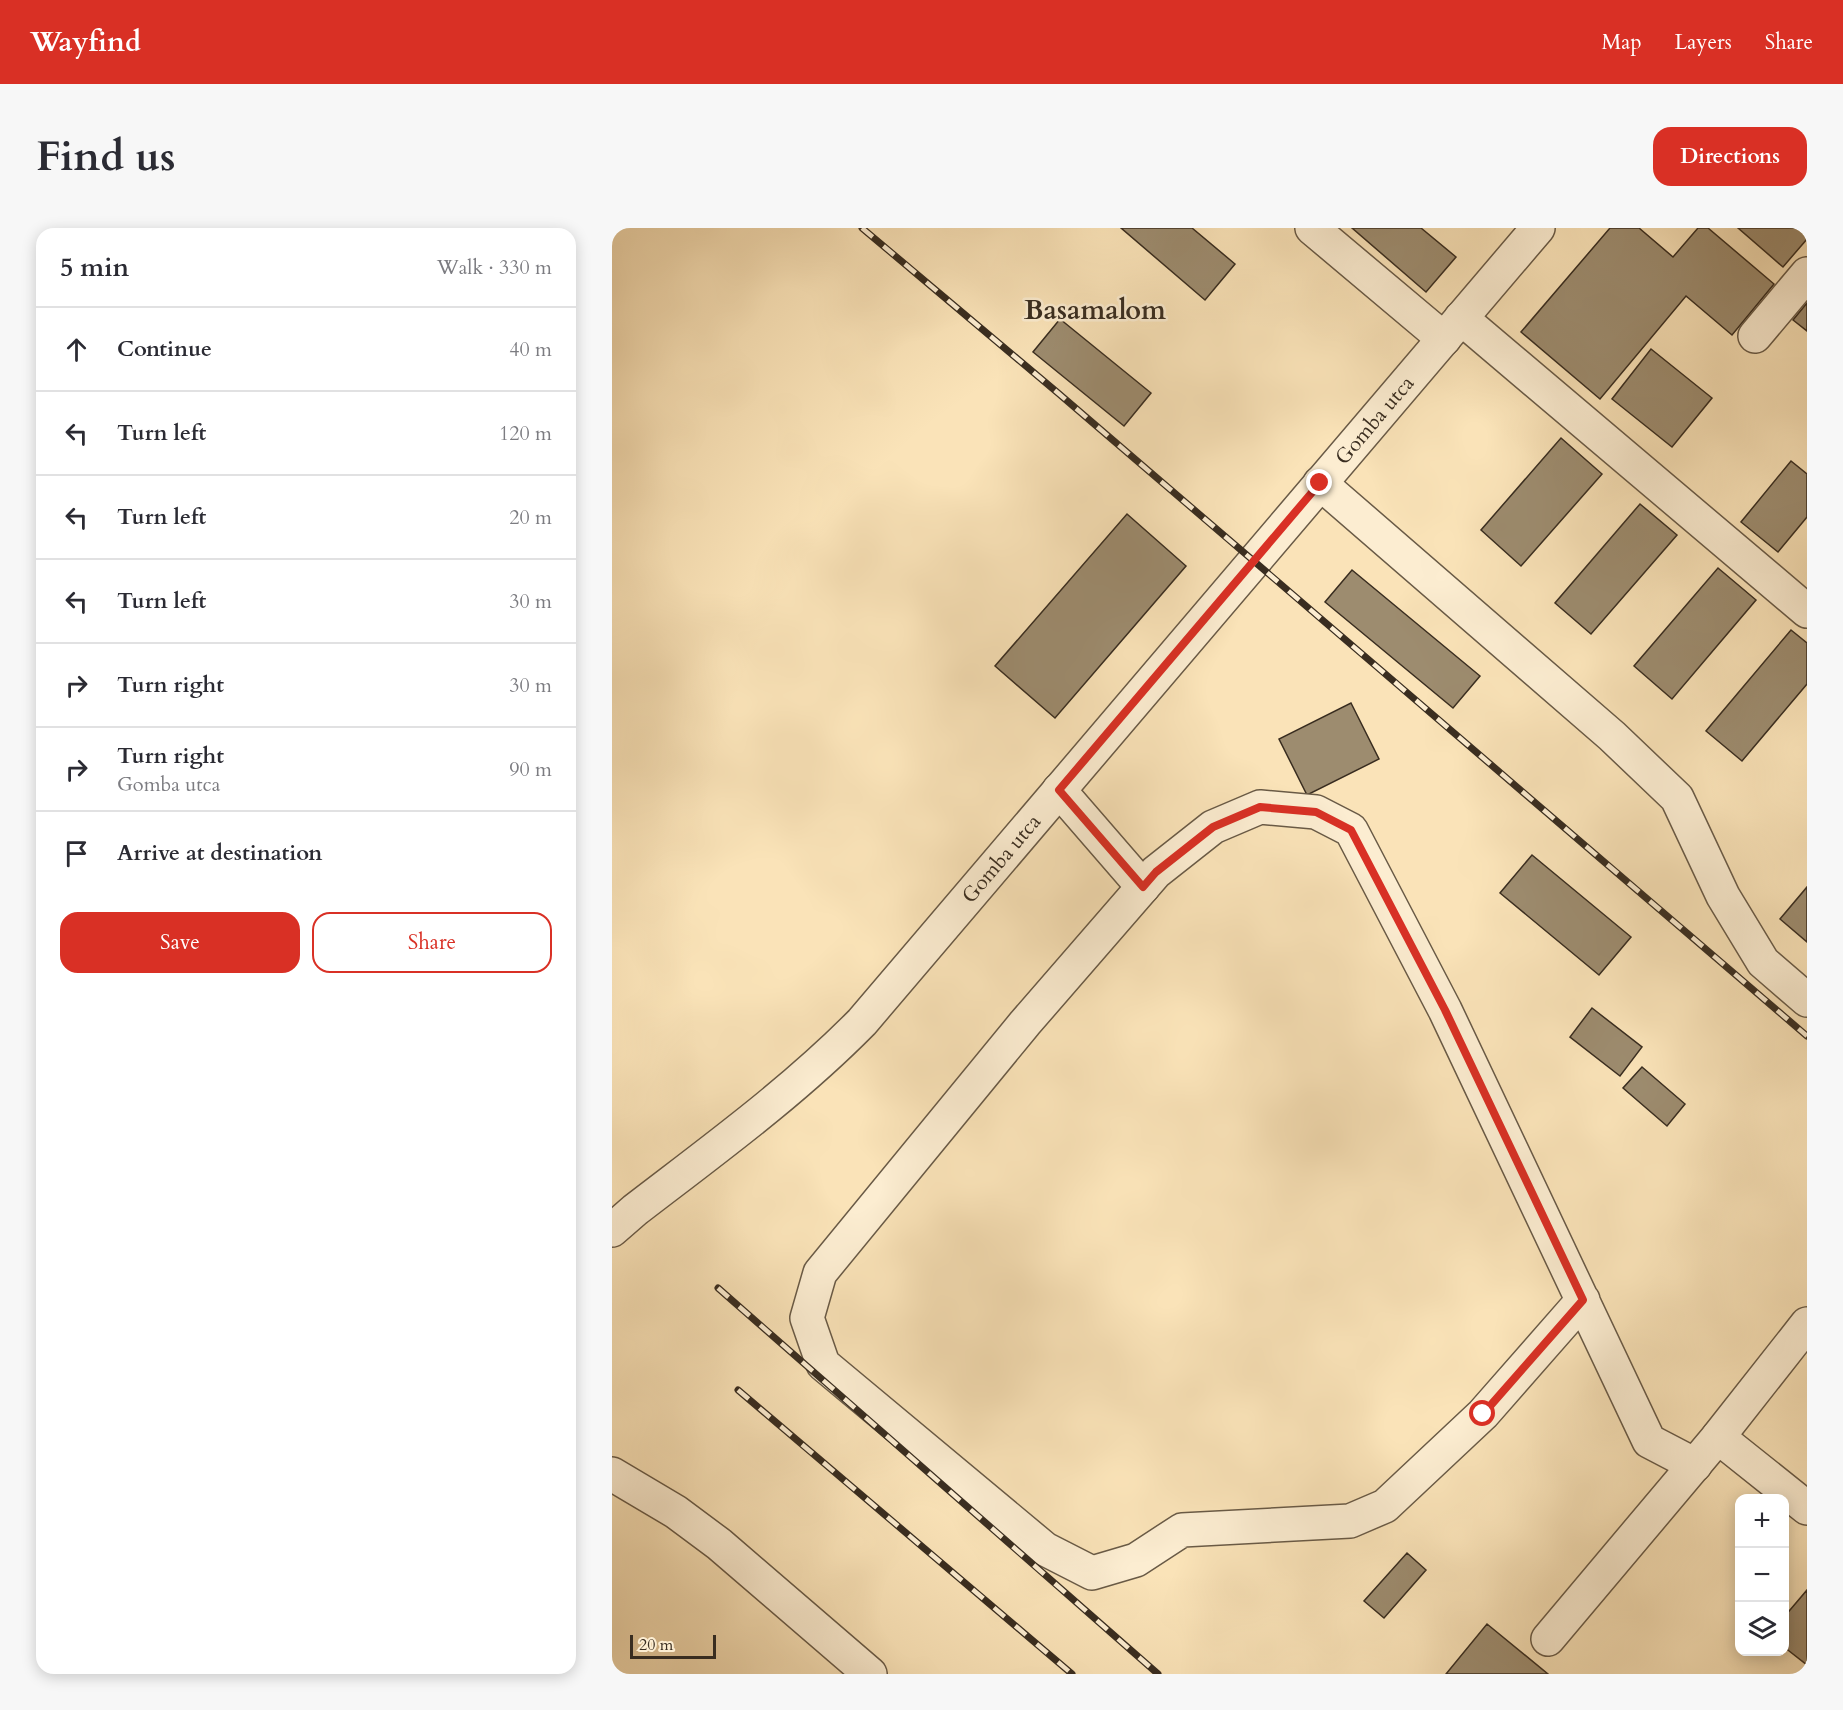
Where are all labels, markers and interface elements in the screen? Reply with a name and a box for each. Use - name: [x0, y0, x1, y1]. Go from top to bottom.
- text: Wayfind: [30, 23, 141, 61]
- text: Map: [1602, 28, 1642, 57]
- text: Layers: [1675, 28, 1732, 57]
- text: Share: [1765, 28, 1813, 57]
- button: Directions: [1653, 127, 1807, 186]
- text: Find us: [36, 128, 176, 185]
- text: 5 min: [60, 250, 129, 285]
- text: Walk · 330 m: [437, 254, 552, 281]
- district label: Basamalom: [1024, 292, 1166, 329]
- icon: ahead: [60, 333, 93, 366]
- text: Continue: [117, 334, 212, 364]
- text: 40 m: [509, 336, 552, 363]
- street label: Gomba utca: [1328, 369, 1421, 471]
- icon: left: [60, 417, 93, 450]
- text: Turn left: [117, 418, 206, 448]
- text: 120 m: [499, 420, 552, 447]
- route end: [1306, 469, 1332, 495]
- icon: left: [60, 501, 93, 534]
- text: Turn left: [117, 502, 206, 532]
- text: 20 m: [509, 504, 552, 531]
- icon: left: [60, 585, 93, 618]
- text: Turn left: [117, 586, 206, 616]
- text: 30 m: [509, 588, 552, 615]
- icon: right: [60, 669, 93, 702]
- text: Turn right: [117, 670, 224, 700]
- text: 30 m: [509, 672, 552, 699]
- text: Turn right: [117, 741, 224, 771]
- icon: right: [60, 753, 93, 786]
- text: 90 m: [509, 756, 552, 783]
- text: Gomba utca: [117, 771, 220, 798]
- street label: Gomba utca: [955, 808, 1047, 909]
- icon: arrive: [60, 837, 93, 870]
- text: Arrive at destination: [117, 838, 322, 868]
- button: Save: [60, 912, 300, 973]
- button: Share: [312, 912, 552, 973]
- route start: [1469, 1400, 1495, 1426]
- map controls: [1735, 1494, 1789, 1656]
- button: +: [1735, 1494, 1789, 1548]
- button: −: [1735, 1548, 1789, 1602]
- button: layers: [1735, 1602, 1789, 1656]
- scale bar: [630, 1632, 716, 1660]
- text: 20 m: [639, 1634, 673, 1656]

